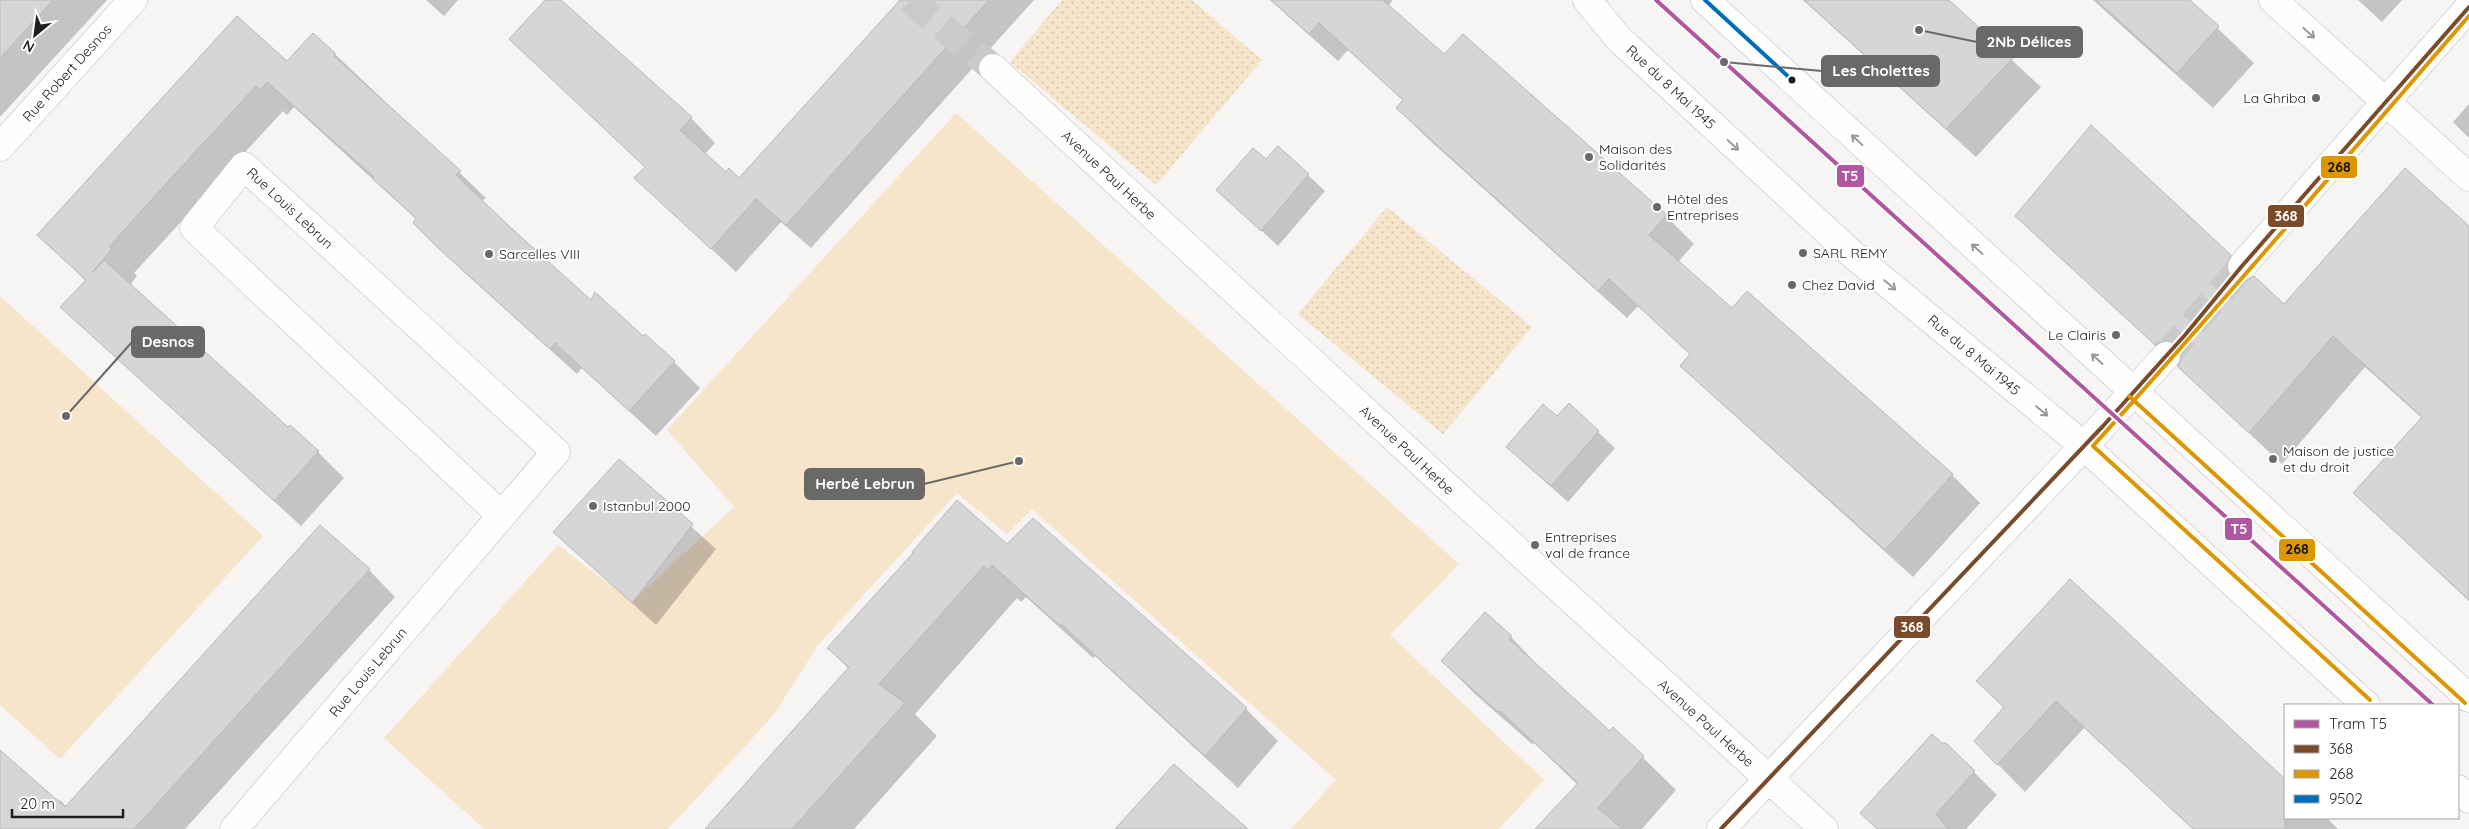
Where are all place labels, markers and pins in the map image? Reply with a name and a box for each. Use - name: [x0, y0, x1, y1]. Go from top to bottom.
- callout: 2Nb Délices: [1977, 27, 2082, 57]
- callout: Les Cholettes: [1822, 56, 1939, 86]
- unlabelled marker: [1787, 75, 1797, 85]
- place label: La Ghriba: [2243, 89, 2306, 107]
- marker: La Ghriba: [2310, 92, 2322, 104]
- place label: Maison des Solidarités: [1599, 140, 1672, 174]
- marker: Maison des Solidarités: [1583, 151, 1595, 163]
- place label: Hôtel des Entreprises: [1667, 190, 1739, 224]
- marker: Hôtel des Entreprises: [1651, 201, 1663, 213]
- place label: SARL REMY: [1813, 244, 1887, 262]
- place label: Sarcelles VIII: [499, 245, 580, 263]
- marker: SARL REMY: [1797, 247, 1809, 259]
- marker: Sarcelles VIII: [483, 248, 495, 260]
- place label: Chez David: [1802, 276, 1875, 294]
- marker: Chez David: [1786, 279, 1798, 291]
- place label: Le Clairis: [2048, 326, 2106, 344]
- callout: Desnos: [132, 327, 204, 357]
- marker: Le Clairis: [2110, 329, 2122, 341]
- place label: Maison de justice et du droit: [2283, 442, 2395, 476]
- marker: Maison de justice et du droit: [2267, 453, 2279, 465]
- callout: Herbé Lebrun: [805, 469, 924, 499]
- place label: Istanbul 2000: [603, 497, 691, 515]
- marker: Istanbul 2000: [587, 500, 599, 512]
- place label: Entreprises val de france: [1545, 528, 1630, 562]
- marker: Entreprises val de france: [1529, 539, 1541, 551]

